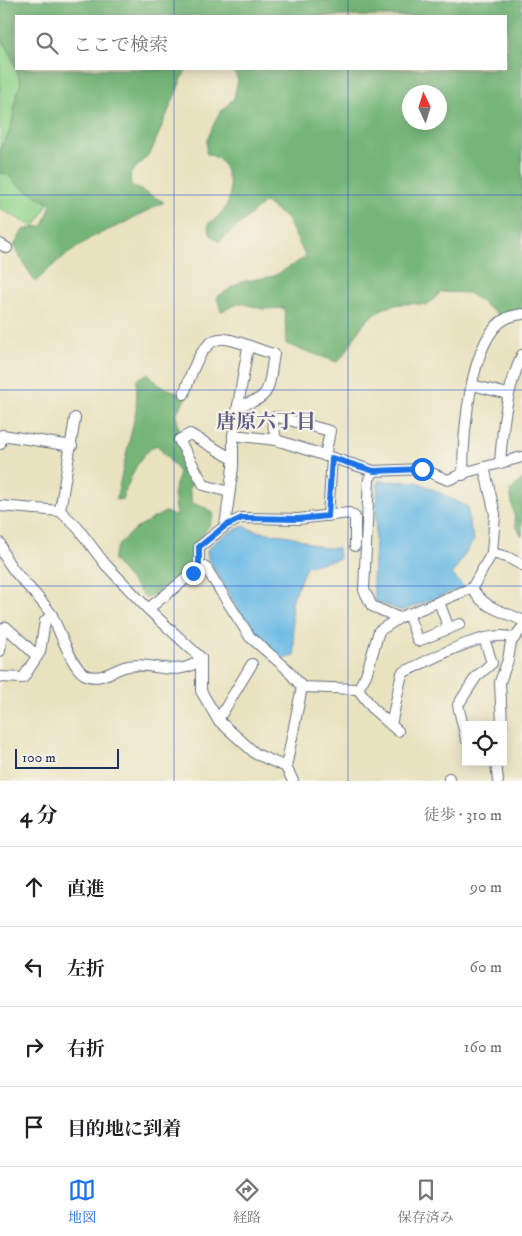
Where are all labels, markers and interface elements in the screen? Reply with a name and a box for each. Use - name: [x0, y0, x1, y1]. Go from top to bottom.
- search box: [15, 15, 507, 70]
- icon: search: [33, 29, 61, 57]
- text: ここで検索: [73, 34, 168, 57]
- north arrow: [402, 85, 447, 130]
- district label: 唐原六丁目: [216, 410, 316, 435]
- route start: [411, 458, 434, 481]
- route end: [182, 562, 205, 585]
- map controls: [462, 721, 507, 766]
- button: locate: [462, 721, 507, 766]
- scale bar: [15, 746, 119, 769]
- text: 100 m: [22, 749, 56, 767]
- text: 4 分: [20, 803, 58, 829]
- text: 徒歩 · 310 m: [423, 805, 502, 825]
- icon: ahead: [20, 873, 48, 901]
- text: 90 m: [470, 877, 502, 897]
- text: 直進: [67, 878, 105, 901]
- icon: left: [20, 953, 48, 981]
- text: 60 m: [470, 957, 502, 977]
- text: 左折: [67, 958, 105, 981]
- icon: right: [20, 1033, 48, 1061]
- text: 160 m: [464, 1037, 502, 1057]
- text: 右折: [67, 1038, 105, 1061]
- icon: arrive: [20, 1113, 48, 1141]
- text: 目的地に到着: [67, 1118, 181, 1141]
- tab: 地図: [68, 1176, 96, 1227]
- tab: 経路: [233, 1176, 261, 1227]
- tab: 保存済み: [398, 1176, 454, 1227]

